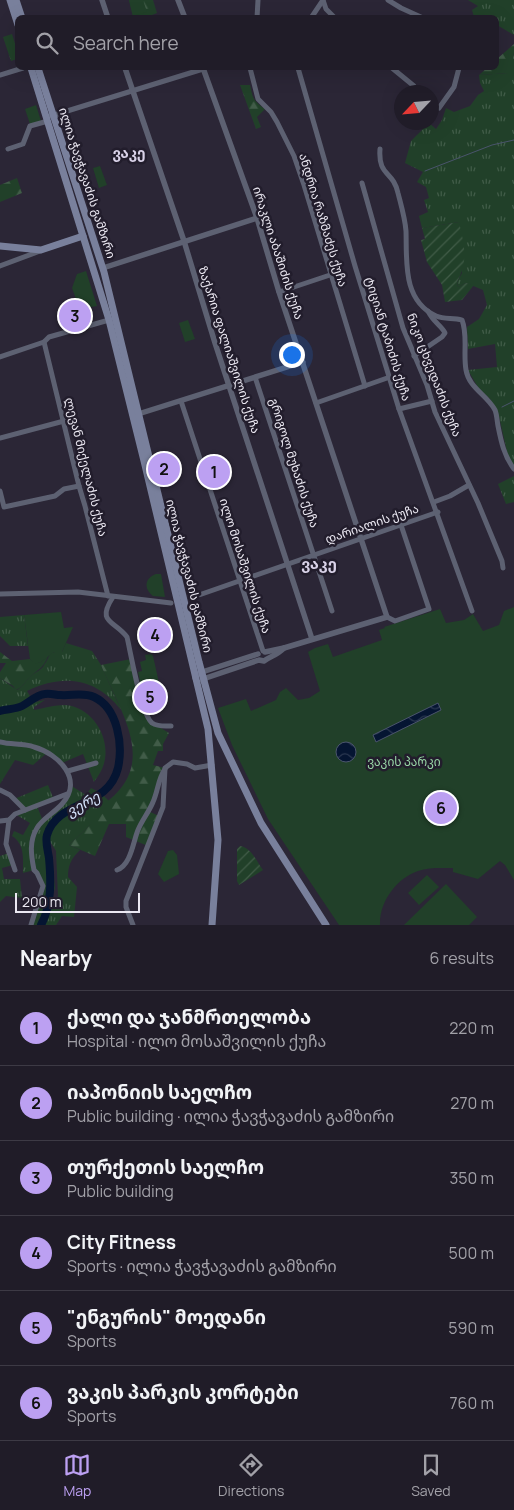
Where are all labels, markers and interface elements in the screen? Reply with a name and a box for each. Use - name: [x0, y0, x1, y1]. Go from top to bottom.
- search box: [15, 15, 499, 70]
- icon: search: [33, 29, 61, 57]
- text: Search here: [73, 30, 179, 56]
- north arrow: [394, 85, 439, 130]
- street label: ილია ჭავჭავაძის გამზირი: [55, 105, 120, 261]
- district label: ვაკე: [112, 143, 146, 162]
- street label: ანდრია რაზმაძეს ქუჩა: [295, 151, 352, 289]
- street label: ირაკლი აბაშიძის ქუჩა: [249, 184, 308, 321]
- street label: ზაქარია ფალიაშვილის ქუჩა: [194, 264, 265, 435]
- street label: ტიციან ტაბიძის ქუჩა: [361, 275, 415, 403]
- pin: 3: [59, 297, 91, 335]
- street label: ნიკო ცხვედაძის ქუჩა: [403, 311, 466, 439]
- your location: [279, 342, 305, 368]
- street label: ლევან მიქელაძის ქუჩა: [61, 396, 112, 538]
- street label: გრიგოლ მუხაძის ქუჩა: [265, 396, 323, 530]
- pin: 2: [148, 450, 180, 488]
- pin: 1: [198, 453, 230, 491]
- street label: ილო მოსაშვილის ქუჩა: [216, 496, 275, 636]
- street label: ილია ჭავჭავაძის გამზირი: [162, 497, 217, 655]
- street label: დარიალის ქუჩა: [323, 500, 421, 548]
- district label: ვაკე: [301, 553, 337, 574]
- pin: 4: [139, 616, 171, 654]
- pin: 5: [134, 678, 166, 716]
- park label: ვაკის პარკი: [367, 753, 441, 770]
- water label: ვერე: [63, 786, 104, 821]
- pin: 6: [425, 789, 457, 827]
- scale bar: [15, 890, 140, 913]
- text: 200 m: [22, 892, 62, 911]
- text: Nearby: [20, 944, 92, 972]
- text: 6 results: [429, 947, 494, 969]
- text: ქალი და ჯანმრთელობა: [67, 1004, 311, 1030]
- text: 1: [32, 1017, 40, 1039]
- text: 220 m: [449, 1017, 494, 1039]
- text: Hospital · ილო მოსაშვილის ქუჩა: [67, 1030, 326, 1052]
- text: იაპონიის საელჩო: [67, 1079, 252, 1105]
- text: 2: [31, 1092, 41, 1114]
- text: 270 m: [450, 1092, 494, 1114]
- text: Public building · ილია ჭავჭავაძის გამზირი: [67, 1105, 394, 1127]
- text: თურქეთის საელჩო: [67, 1154, 264, 1180]
- text: 3: [31, 1167, 41, 1189]
- text: 350 m: [449, 1167, 494, 1189]
- text: Public building: [67, 1180, 174, 1202]
- text: City Fitness: [67, 1229, 176, 1255]
- text: 4: [31, 1242, 41, 1264]
- text: 500 m: [448, 1242, 494, 1264]
- text: Sports · ილია ჭავჭავაძის გამზირი: [67, 1255, 337, 1277]
- text: "ენგურის" მოედანი: [67, 1304, 266, 1330]
- text: 5: [31, 1317, 41, 1339]
- text: 590 m: [448, 1317, 494, 1339]
- text: Sports: [67, 1330, 116, 1352]
- text: ვაკის პარკის კორტები: [67, 1379, 299, 1405]
- text: 6: [31, 1392, 41, 1414]
- text: 760 m: [450, 1392, 494, 1414]
- text: Sports: [67, 1405, 116, 1427]
- tab: Map: [63, 1451, 91, 1500]
- tab: Directions: [218, 1451, 284, 1500]
- tab: Saved: [411, 1451, 451, 1500]

